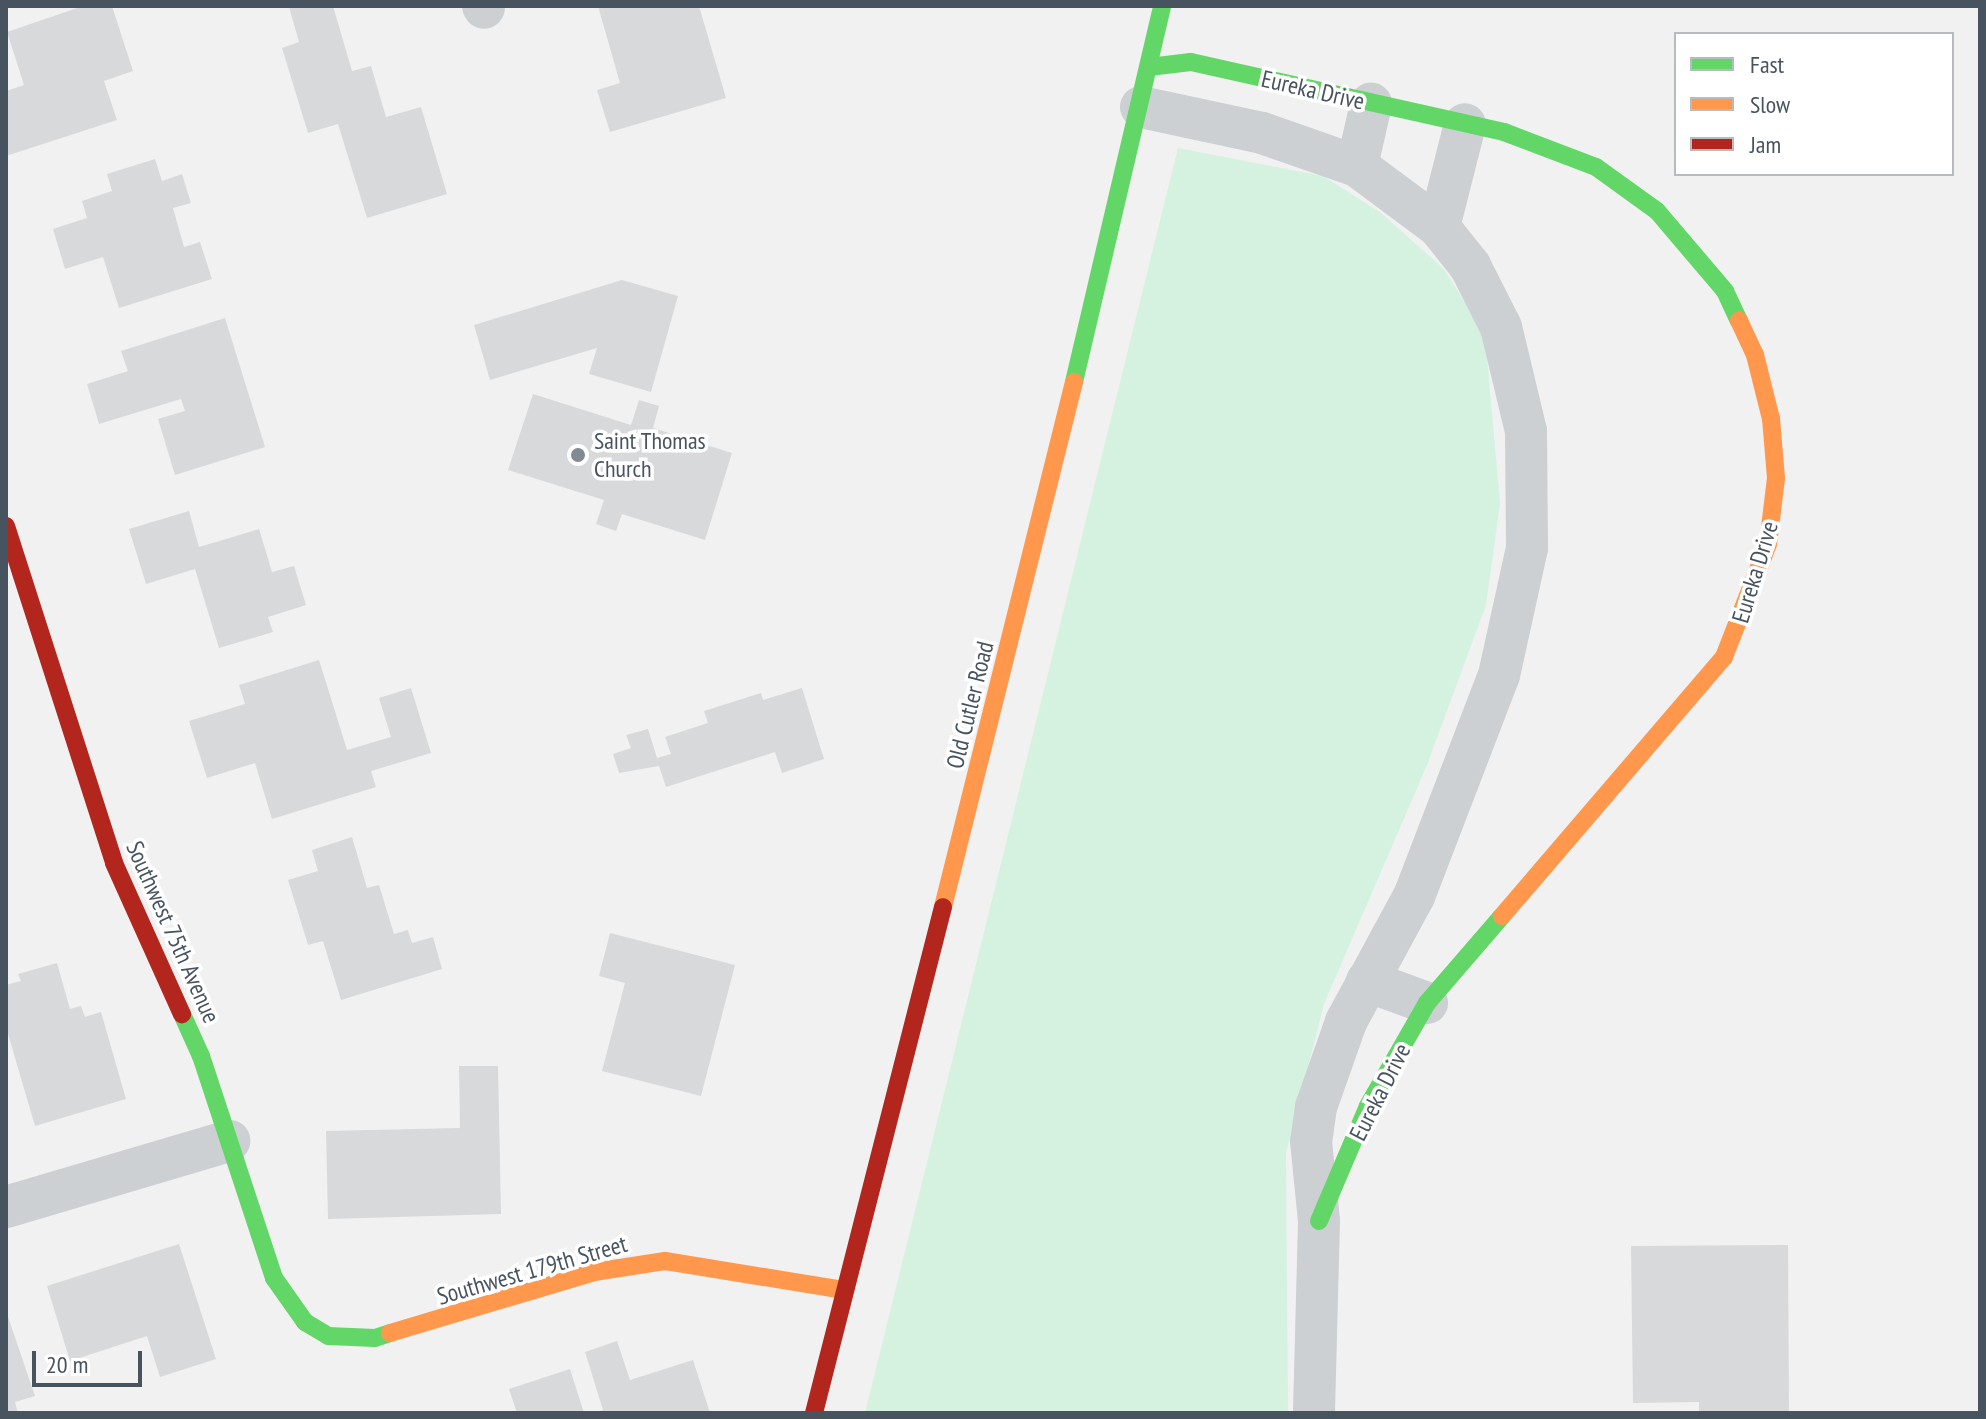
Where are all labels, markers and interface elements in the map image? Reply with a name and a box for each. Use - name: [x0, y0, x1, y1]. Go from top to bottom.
- legend: [1674, 32, 1954, 176]
- text: Fast: [1750, 49, 1784, 80]
- street label: Eureka Drive: [1259, 64, 1367, 116]
- text: Slow: [1750, 89, 1790, 120]
- text: Jam: [1750, 129, 1781, 160]
- place label: Saint Thomas Church: [594, 427, 706, 483]
- marker: Saint Thomas Church: [569, 446, 587, 464]
- street label: Eureka Drive: [1726, 518, 1784, 626]
- street label: Old Cutler Road: [940, 638, 1000, 772]
- street label: Southwest 75th Avenue: [120, 836, 226, 1028]
- street label: Eureka Drive: [1343, 1039, 1417, 1145]
- street label: Southwest 179th Street: [434, 1229, 630, 1311]
- scale bar: [36, 1335, 146, 1385]
- text: 20 m: [46, 1349, 88, 1380]

